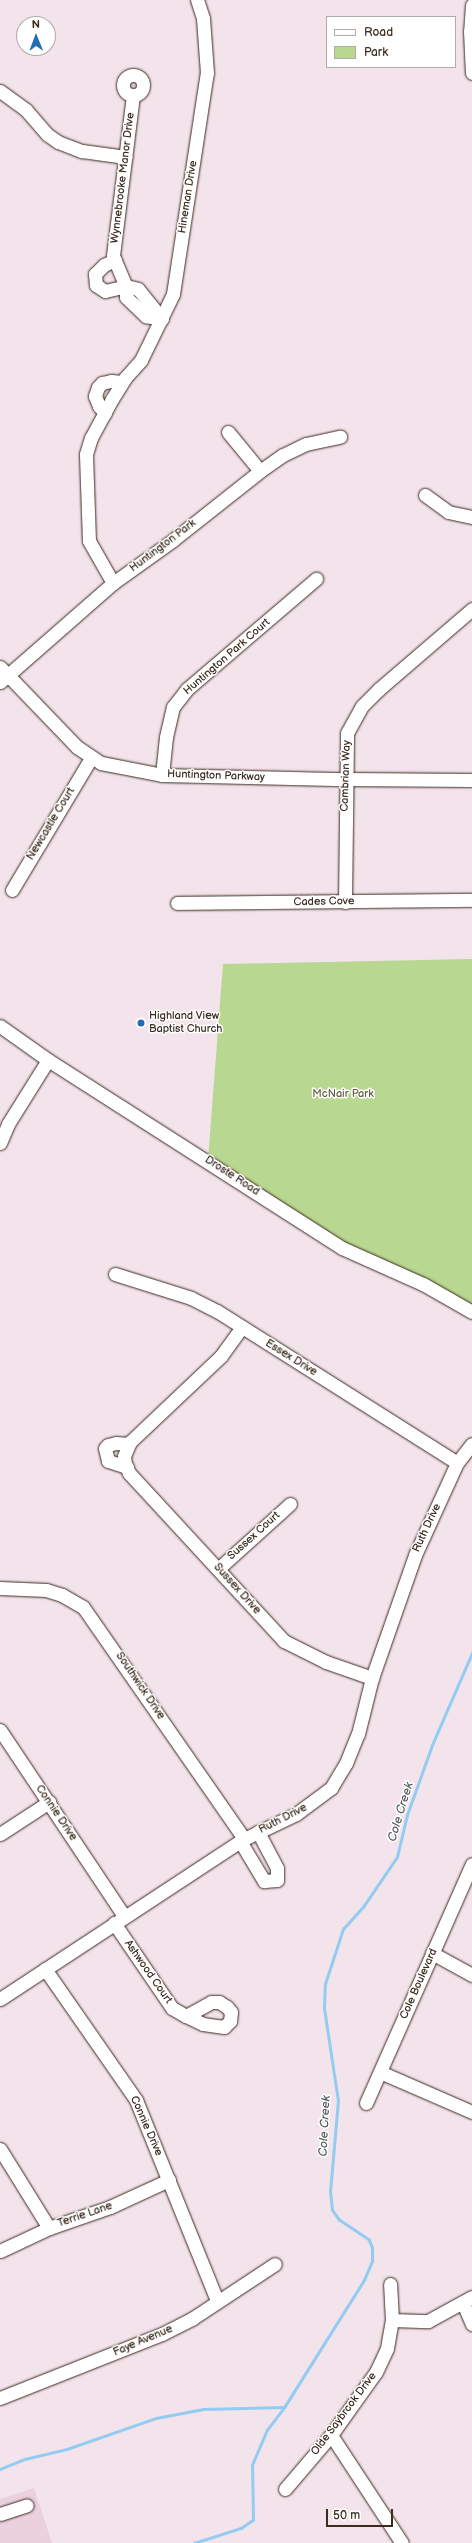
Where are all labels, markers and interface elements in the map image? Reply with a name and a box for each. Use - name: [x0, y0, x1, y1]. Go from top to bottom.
- north arrow: [16, 16, 56, 56]
- legend: [326, 16, 456, 68]
- text: N: [32, 18, 40, 31]
- text: Road: [364, 25, 393, 40]
- text: Park: [364, 45, 388, 60]
- street label: Wynnebrooke Manor Drive: [108, 112, 138, 244]
- street label: Hineman Drive: [176, 160, 200, 234]
- street label: Huntington Park: [127, 517, 199, 575]
- street label: Huntington Park Court: [181, 616, 273, 698]
- street label: Cambrian Way: [338, 740, 354, 812]
- street label: Huntington Parkway: [167, 768, 265, 784]
- street label: Newcastle Court: [24, 785, 78, 863]
- street label: Cades Cove: [293, 895, 355, 909]
- place label: Highland View Baptist Church: [149, 1010, 222, 1036]
- marker: Highland View Baptist Church: [136, 1018, 146, 1028]
- park label: McNair Park: [312, 1087, 374, 1101]
- street label: Droste Road: [202, 1153, 262, 1199]
- street label: Essex Drive: [263, 1337, 319, 1379]
- street label: Ruth Drive: [410, 1502, 444, 1554]
- street label: Sussex Court: [225, 1509, 283, 1563]
- street label: Sussex Drive: [211, 1561, 263, 1617]
- street label: Southwick Drive: [113, 1650, 167, 1722]
- water label: Cole Creek: [385, 1781, 417, 1843]
- street label: Connie Drive: [33, 1783, 79, 1843]
- street label: Ruth Drive: [257, 1801, 309, 1837]
- street label: Ashwood Court: [121, 1938, 175, 2006]
- street label: Cole Boulevard: [398, 1947, 440, 2021]
- street label: Connie Drive: [127, 2094, 165, 2158]
- water label: Cole Creek: [316, 2095, 334, 2157]
- street label: Terrie Lane: [56, 2199, 114, 2231]
- street label: Faye Avenue: [111, 2323, 175, 2359]
- street label: Olde Saybrcok Drive: [308, 2370, 380, 2458]
- scale bar: [328, 2501, 395, 2527]
- text: 50 m: [333, 2508, 360, 2523]

